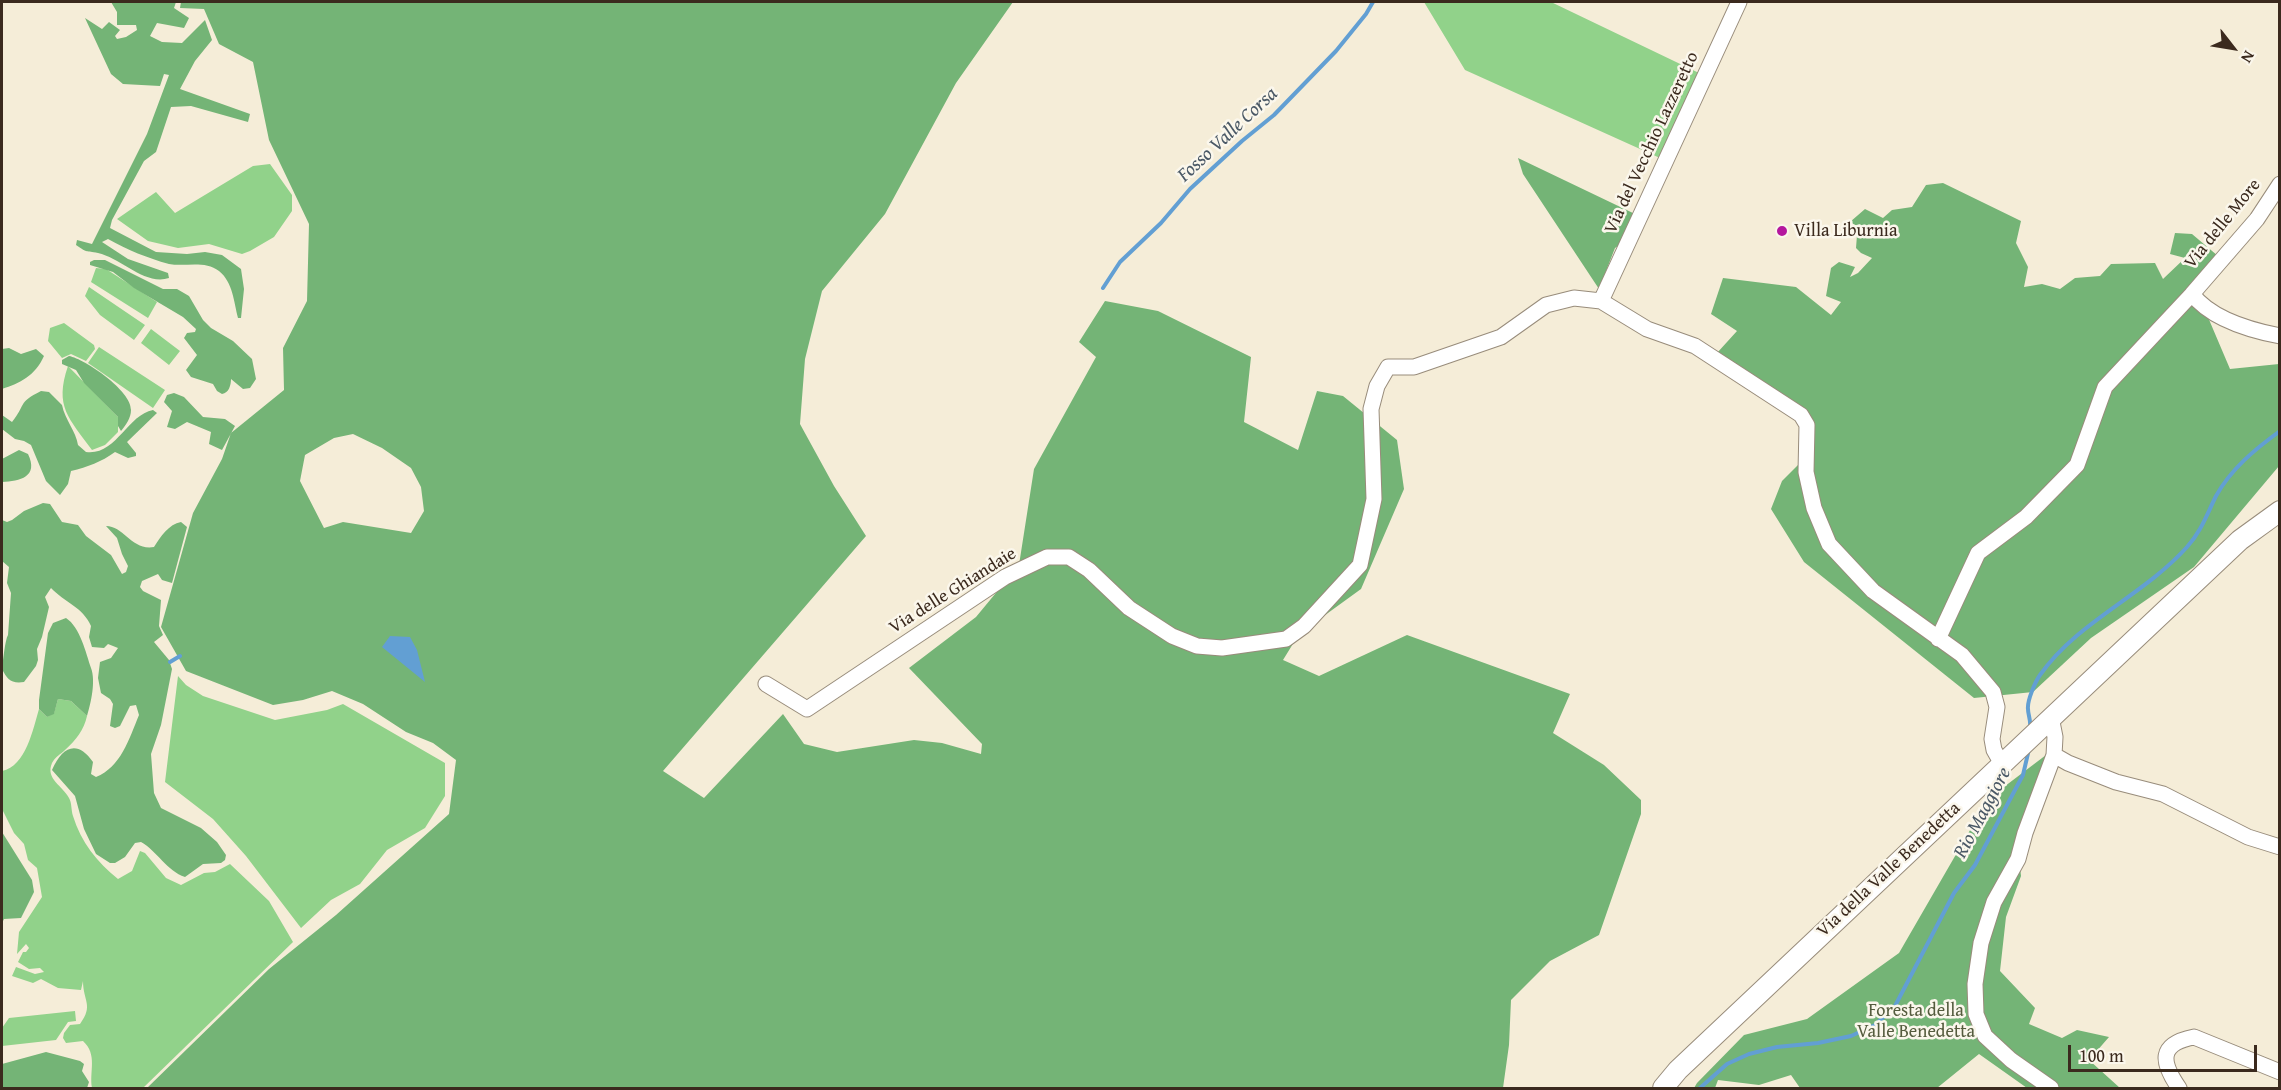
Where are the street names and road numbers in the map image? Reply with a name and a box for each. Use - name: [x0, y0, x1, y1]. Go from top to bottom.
- street label: Via del Vecchio Lazzeretto: [1600, 48, 1704, 238]
- street label: Via delle More: [2180, 175, 2266, 273]
- street label: Via delle Ghiandaie: [885, 543, 1021, 639]
- street label: Via della Valle Benedetta: [1813, 798, 1965, 942]

